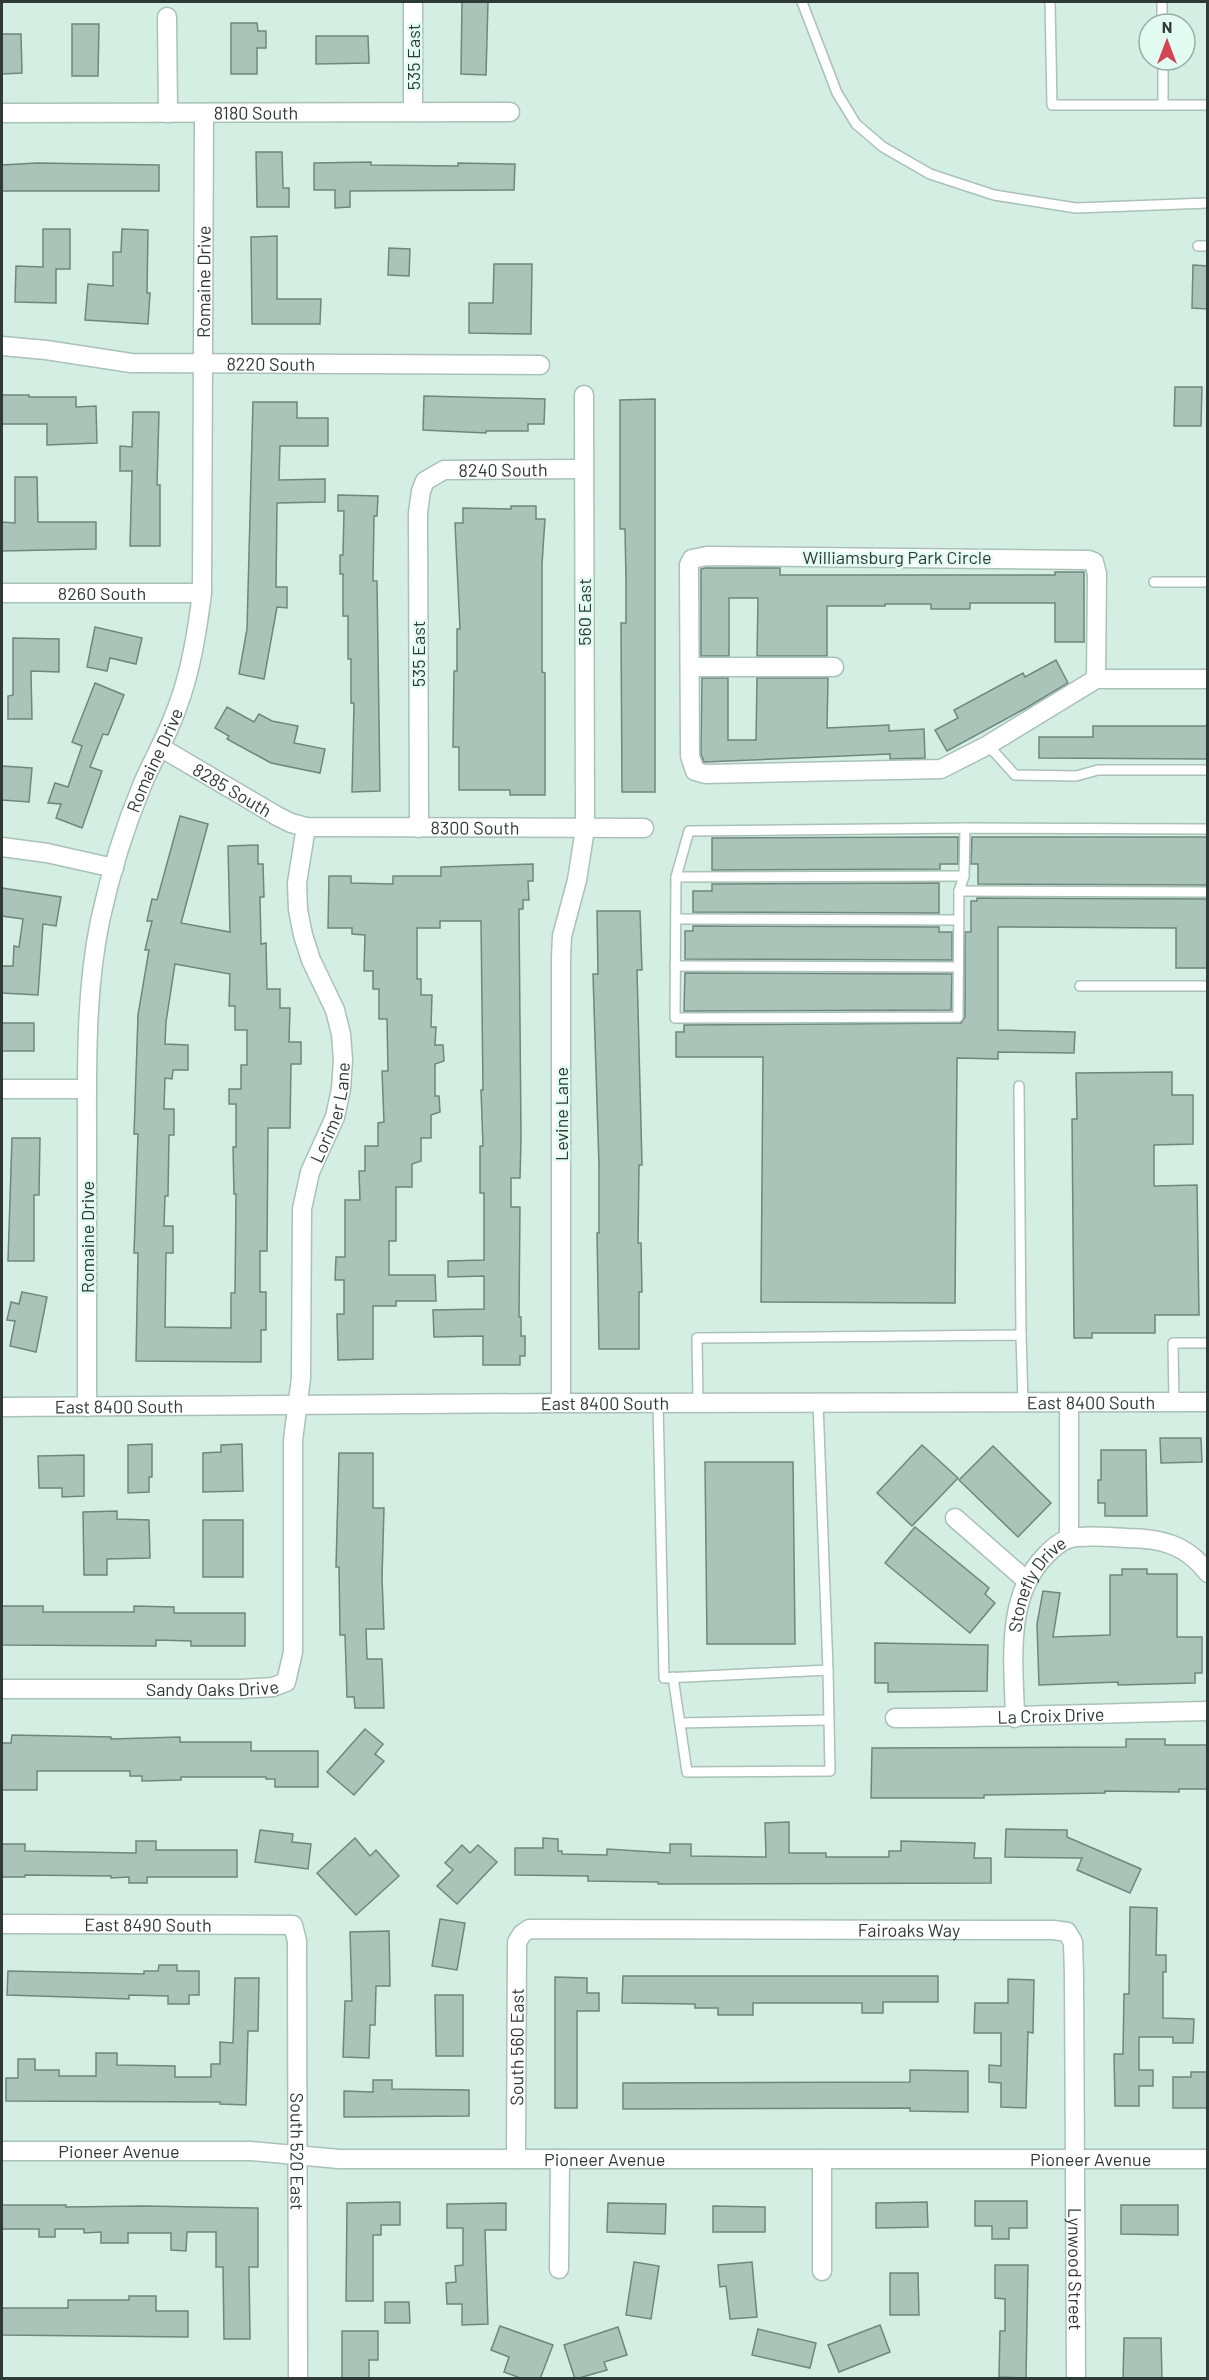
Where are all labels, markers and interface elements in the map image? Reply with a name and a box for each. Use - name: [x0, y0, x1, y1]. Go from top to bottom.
- north arrow: [1137, 12, 1197, 72]
- text: N: [1162, 17, 1172, 36]
- street label: 535 East: [402, 24, 424, 90]
- street label: 8180 South: [214, 101, 298, 124]
- street label: Romaine Drive: [192, 226, 215, 338]
- street label: 8220 South: [226, 352, 315, 375]
- street label: 8240 South: [458, 458, 548, 481]
- street label: Williamsburg Park Circle: [802, 546, 992, 568]
- street label: 560 East: [573, 578, 595, 646]
- street label: 8260 South: [58, 582, 146, 604]
- street label: 535 East: [407, 621, 429, 687]
- street label: Romaine Drive: [122, 705, 187, 815]
- street label: 8285 South: [189, 758, 276, 821]
- street label: 8300 South: [431, 816, 519, 839]
- street label: Lorimer Lane: [305, 1061, 354, 1166]
- street label: Levine Lane: [550, 1067, 572, 1161]
- street label: Romaine Drive: [76, 1181, 98, 1293]
- street label: East 8400 South: [1027, 1391, 1155, 1413]
- street label: East 8400 South: [541, 1392, 669, 1414]
- street label: East 8400 South: [55, 1395, 183, 1418]
- street label: Stonefly Drive: [1003, 1531, 1070, 1633]
- street label: Sandy Oaks Drive: [146, 1675, 282, 1700]
- street label: La Croix Drive: [997, 1703, 1105, 1728]
- street label: East 8490 South: [84, 1913, 212, 1936]
- street label: Fairoaks Way: [858, 1919, 960, 1941]
- street label: South 560 East: [505, 1988, 528, 2106]
- street label: South 520 East: [286, 2093, 309, 2210]
- street label: Pioneer Avenue: [58, 2140, 180, 2162]
- street label: Pioneer Avenue: [544, 2148, 665, 2170]
- street label: Pioneer Avenue: [1030, 2148, 1151, 2170]
- street label: Lynwood Street: [1064, 2208, 1087, 2331]

